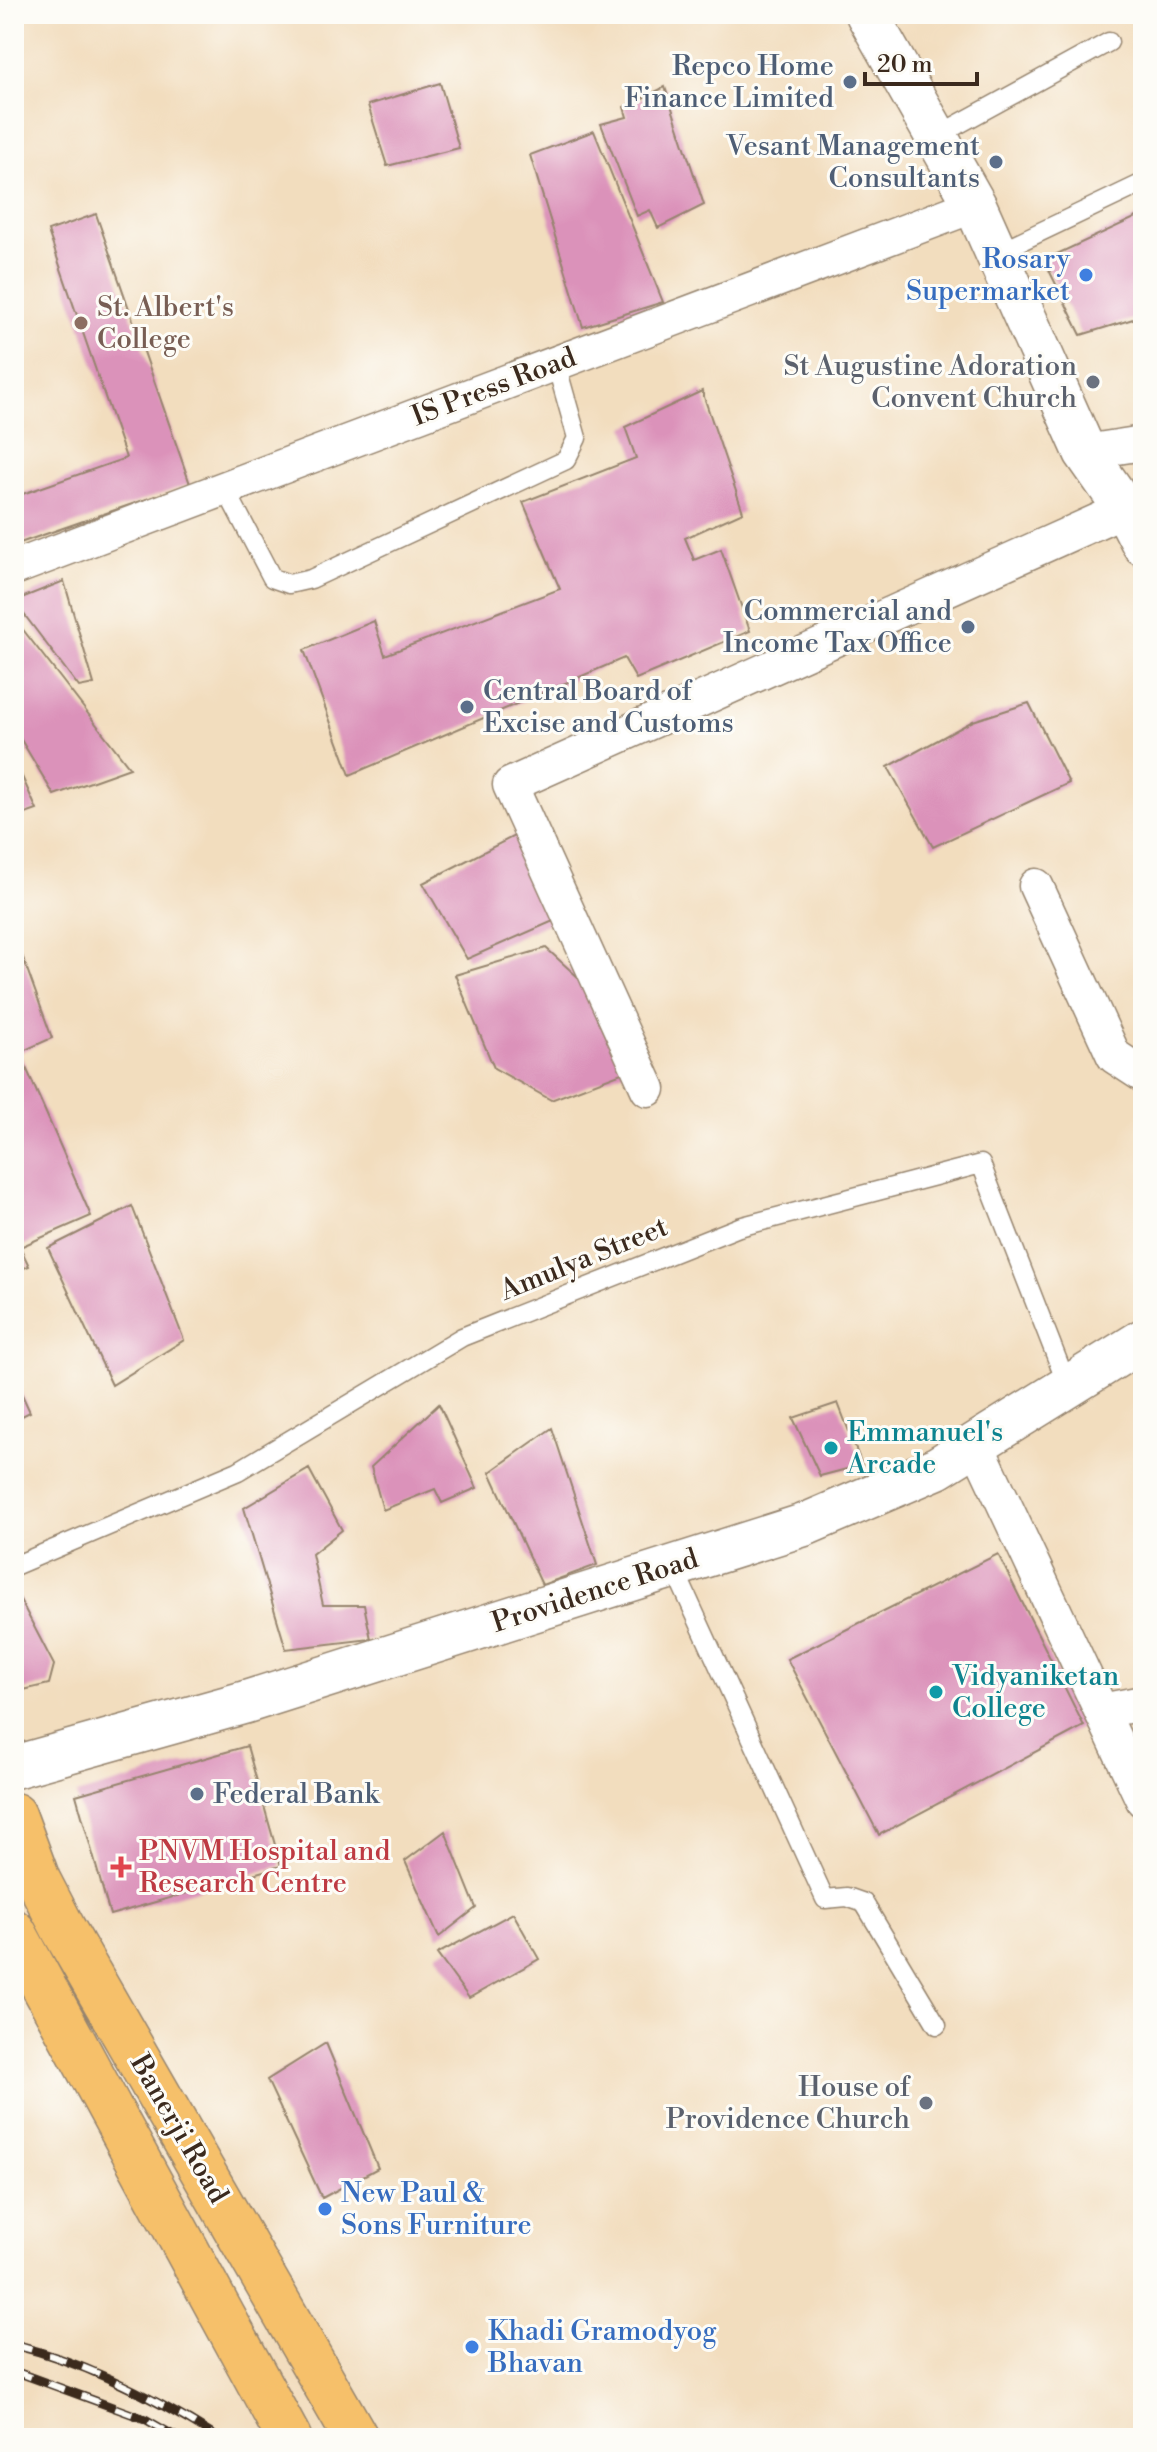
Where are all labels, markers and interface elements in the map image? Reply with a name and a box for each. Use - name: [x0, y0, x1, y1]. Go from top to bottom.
- scale bar: [865, 36, 977, 86]
- place label: Repco Home Finance Limited: [624, 49, 834, 116]
- text: 20 m: [877, 50, 933, 80]
- marker: Repco Home Finance Limited: [841, 73, 859, 91]
- place label: Vesant Management Consultants: [725, 129, 980, 196]
- marker: Vesant Management Consultants: [987, 153, 1005, 171]
- place label: Rosary Supermarket: [906, 242, 1070, 309]
- marker: Rosary Supermarket: [1077, 266, 1095, 284]
- place label: St. Albert's College: [97, 290, 234, 357]
- marker: St. Albert's College: [72, 314, 90, 332]
- street label: IS Press Road: [407, 340, 581, 434]
- place label: St Augustine Adoration Convent Church: [783, 349, 1077, 416]
- marker: St Augustine Adoration Convent Church: [1084, 373, 1102, 391]
- place label: Commercial and Income Tax Office: [723, 594, 952, 661]
- marker: Commercial and Income Tax Office: [959, 618, 977, 636]
- place label: Central Board of Excise and Customs: [483, 674, 734, 741]
- marker: Central Board of Excise and Customs: [458, 698, 476, 716]
- street label: Amulya Street: [494, 1209, 673, 1309]
- place label: Emmanuel's Arcade: [846, 1415, 1003, 1482]
- marker: Emmanuel's Arcade: [822, 1439, 840, 1457]
- street label: Providence Road: [487, 1541, 703, 1641]
- place label: Vidyaniketan College: [951, 1659, 1120, 1726]
- marker: Vidyaniketan College: [927, 1683, 945, 1701]
- place label: Federal Bank: [213, 1777, 380, 1812]
- marker: Federal Bank: [188, 1785, 206, 1803]
- place label: PNVM Hospital and Research Centre: [139, 1834, 390, 1901]
- marker: PNVM Hospital and Research Centre: [110, 1856, 132, 1878]
- street label: Banerji Road: [122, 2047, 236, 2210]
- place label: House of Providence Church: [666, 2070, 912, 2137]
- marker: House of Providence Church: [917, 2094, 935, 2112]
- place label: New Paul & Sons Furniture: [341, 2176, 532, 2243]
- marker: New Paul & Sons Furniture: [316, 2200, 334, 2218]
- place label: Khadi Gramodyog Bhavan: [487, 2314, 717, 2381]
- marker: Khadi Gramodyog Bhavan: [463, 2338, 481, 2356]

